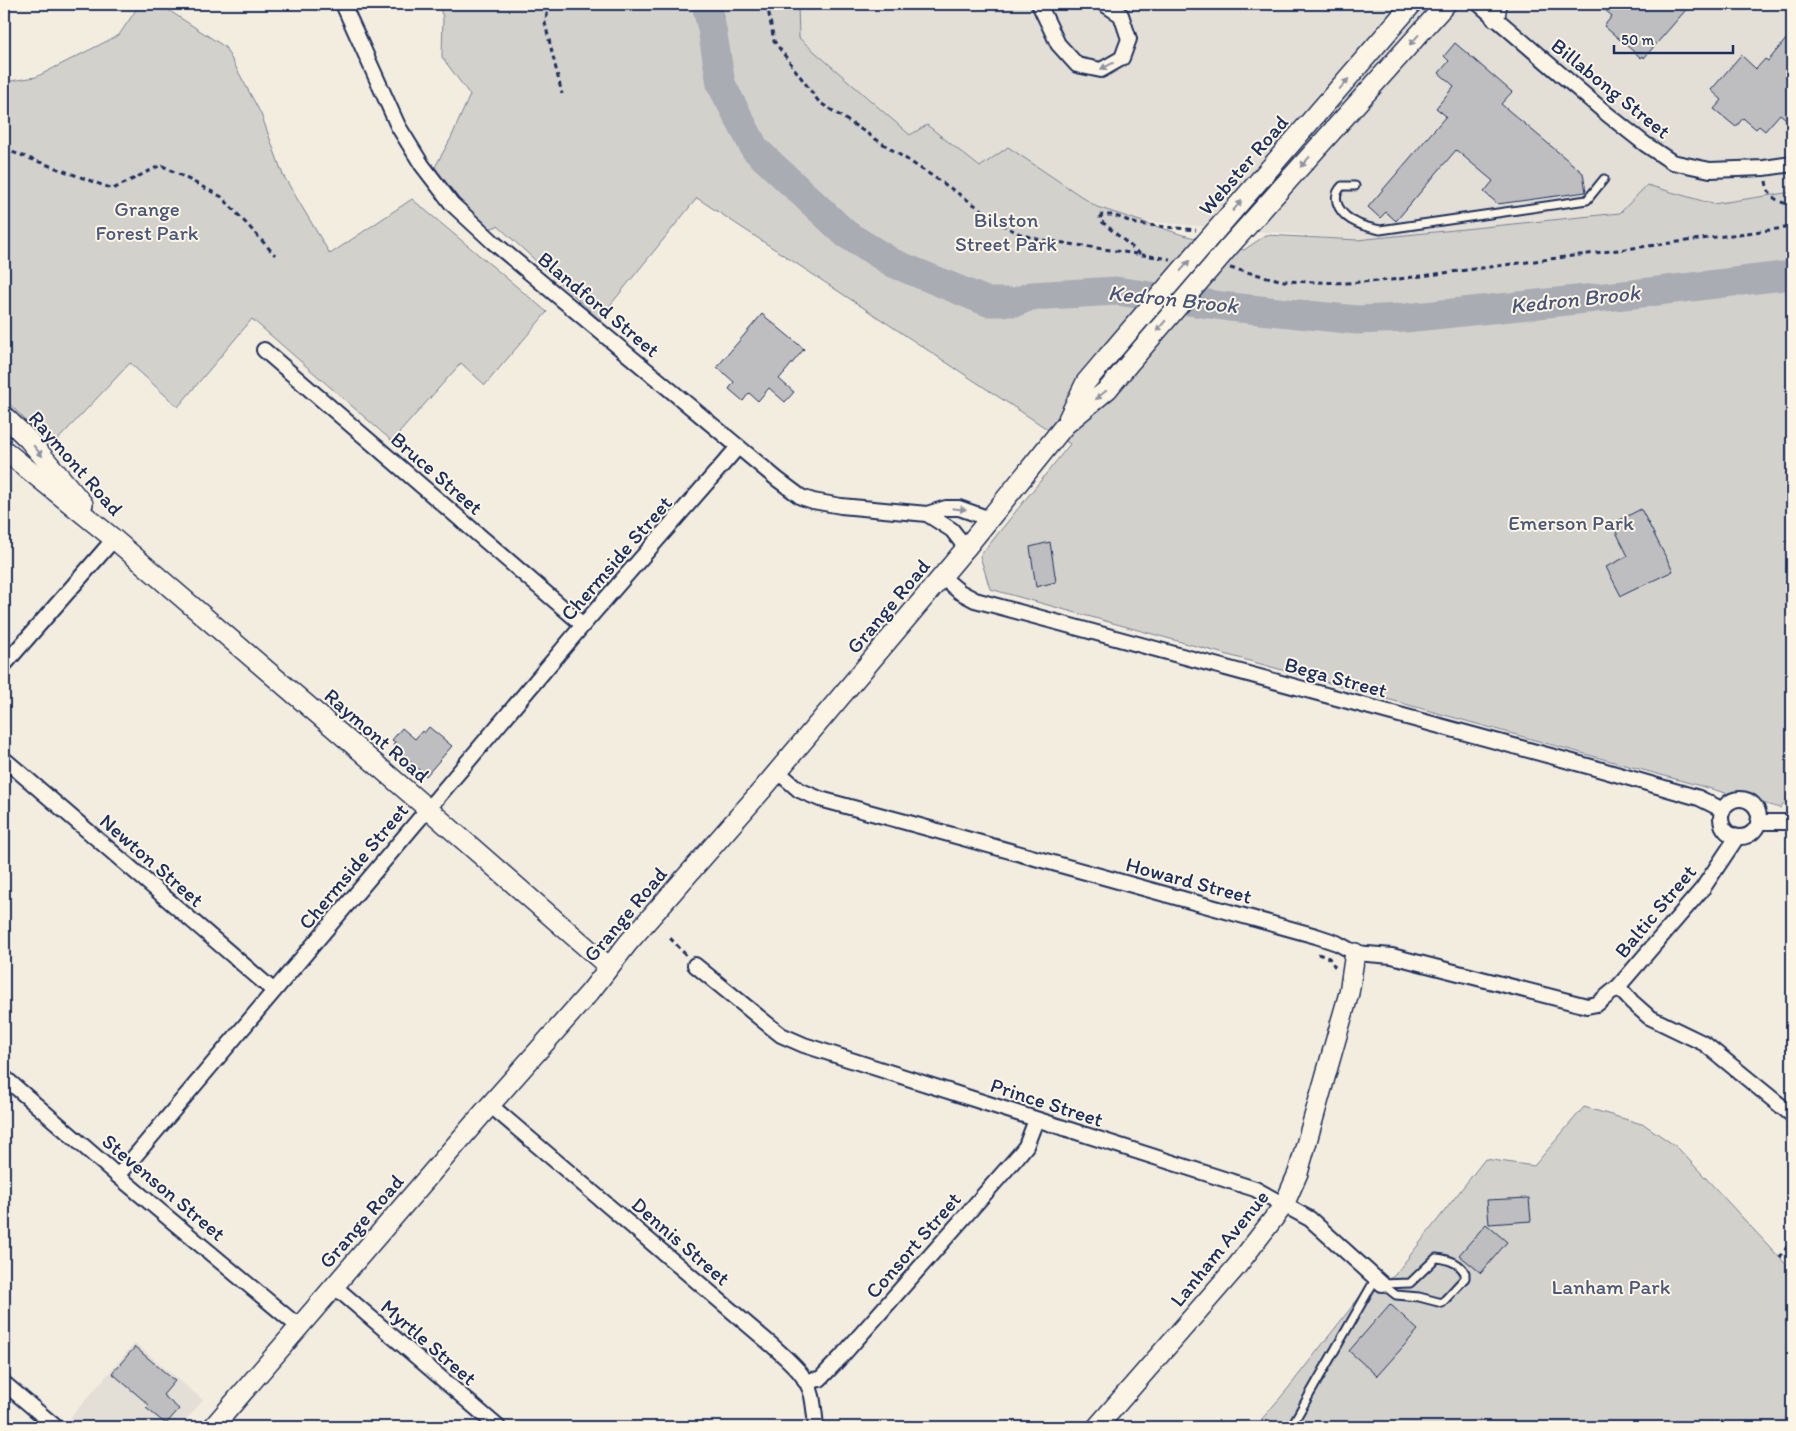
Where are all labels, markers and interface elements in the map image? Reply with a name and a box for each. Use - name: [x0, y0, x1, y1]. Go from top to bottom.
- scale bar: [1614, 22, 1732, 54]
- text: 50 m: [1621, 31, 1654, 49]
- street label: Billabong Street: [1546, 32, 1676, 144]
- one-way arrow: [1408, 34, 1419, 47]
- one-way arrow: [1100, 63, 1114, 71]
- one-way arrow: [1338, 77, 1349, 90]
- street label: Webster Road: [1193, 110, 1293, 220]
- one-way arrow: [1299, 155, 1311, 167]
- park label: Grange Forest Park: [95, 196, 199, 245]
- one-way arrow: [1231, 201, 1243, 213]
- park label: Bilston Street Park: [955, 207, 1057, 256]
- street label: Blandford Street: [533, 246, 665, 362]
- one-way arrow: [1179, 261, 1191, 273]
- water label: Kedron Brook: [1107, 279, 1241, 319]
- water label: Kedron Brook: [1509, 279, 1643, 319]
- one-way arrow: [1156, 320, 1167, 333]
- one-way arrow: [1095, 389, 1108, 400]
- street label: Raymont Road: [24, 405, 128, 521]
- street label: Bruce Street: [386, 426, 488, 520]
- one-way arrow: [32, 444, 43, 457]
- street label: Chermside Street: [555, 490, 677, 625]
- one-way arrow: [951, 505, 967, 513]
- park label: Emerson Park: [1508, 510, 1634, 535]
- street label: Grange Road: [841, 553, 935, 659]
- street label: Bega Street: [1282, 651, 1390, 703]
- street label: Raymont Road: [319, 683, 435, 787]
- street label: Chermside Street: [293, 798, 413, 934]
- street label: Newton Street: [95, 808, 209, 912]
- street label: Howard Street: [1123, 851, 1255, 909]
- street label: Baltic Street: [1609, 859, 1701, 963]
- street label: Grange Road: [578, 861, 672, 967]
- street label: Prince Street: [987, 1072, 1107, 1132]
- street label: Stevenson Street: [97, 1128, 231, 1246]
- street label: Grange Road: [313, 1169, 409, 1273]
- street label: Lanham Avenue: [1164, 1185, 1274, 1311]
- street label: Consort Street: [860, 1187, 966, 1303]
- street label: Dennis Street: [627, 1191, 735, 1291]
- park label: Lanham Park: [1552, 1274, 1671, 1299]
- street label: Myrtle Street: [376, 1294, 482, 1390]

